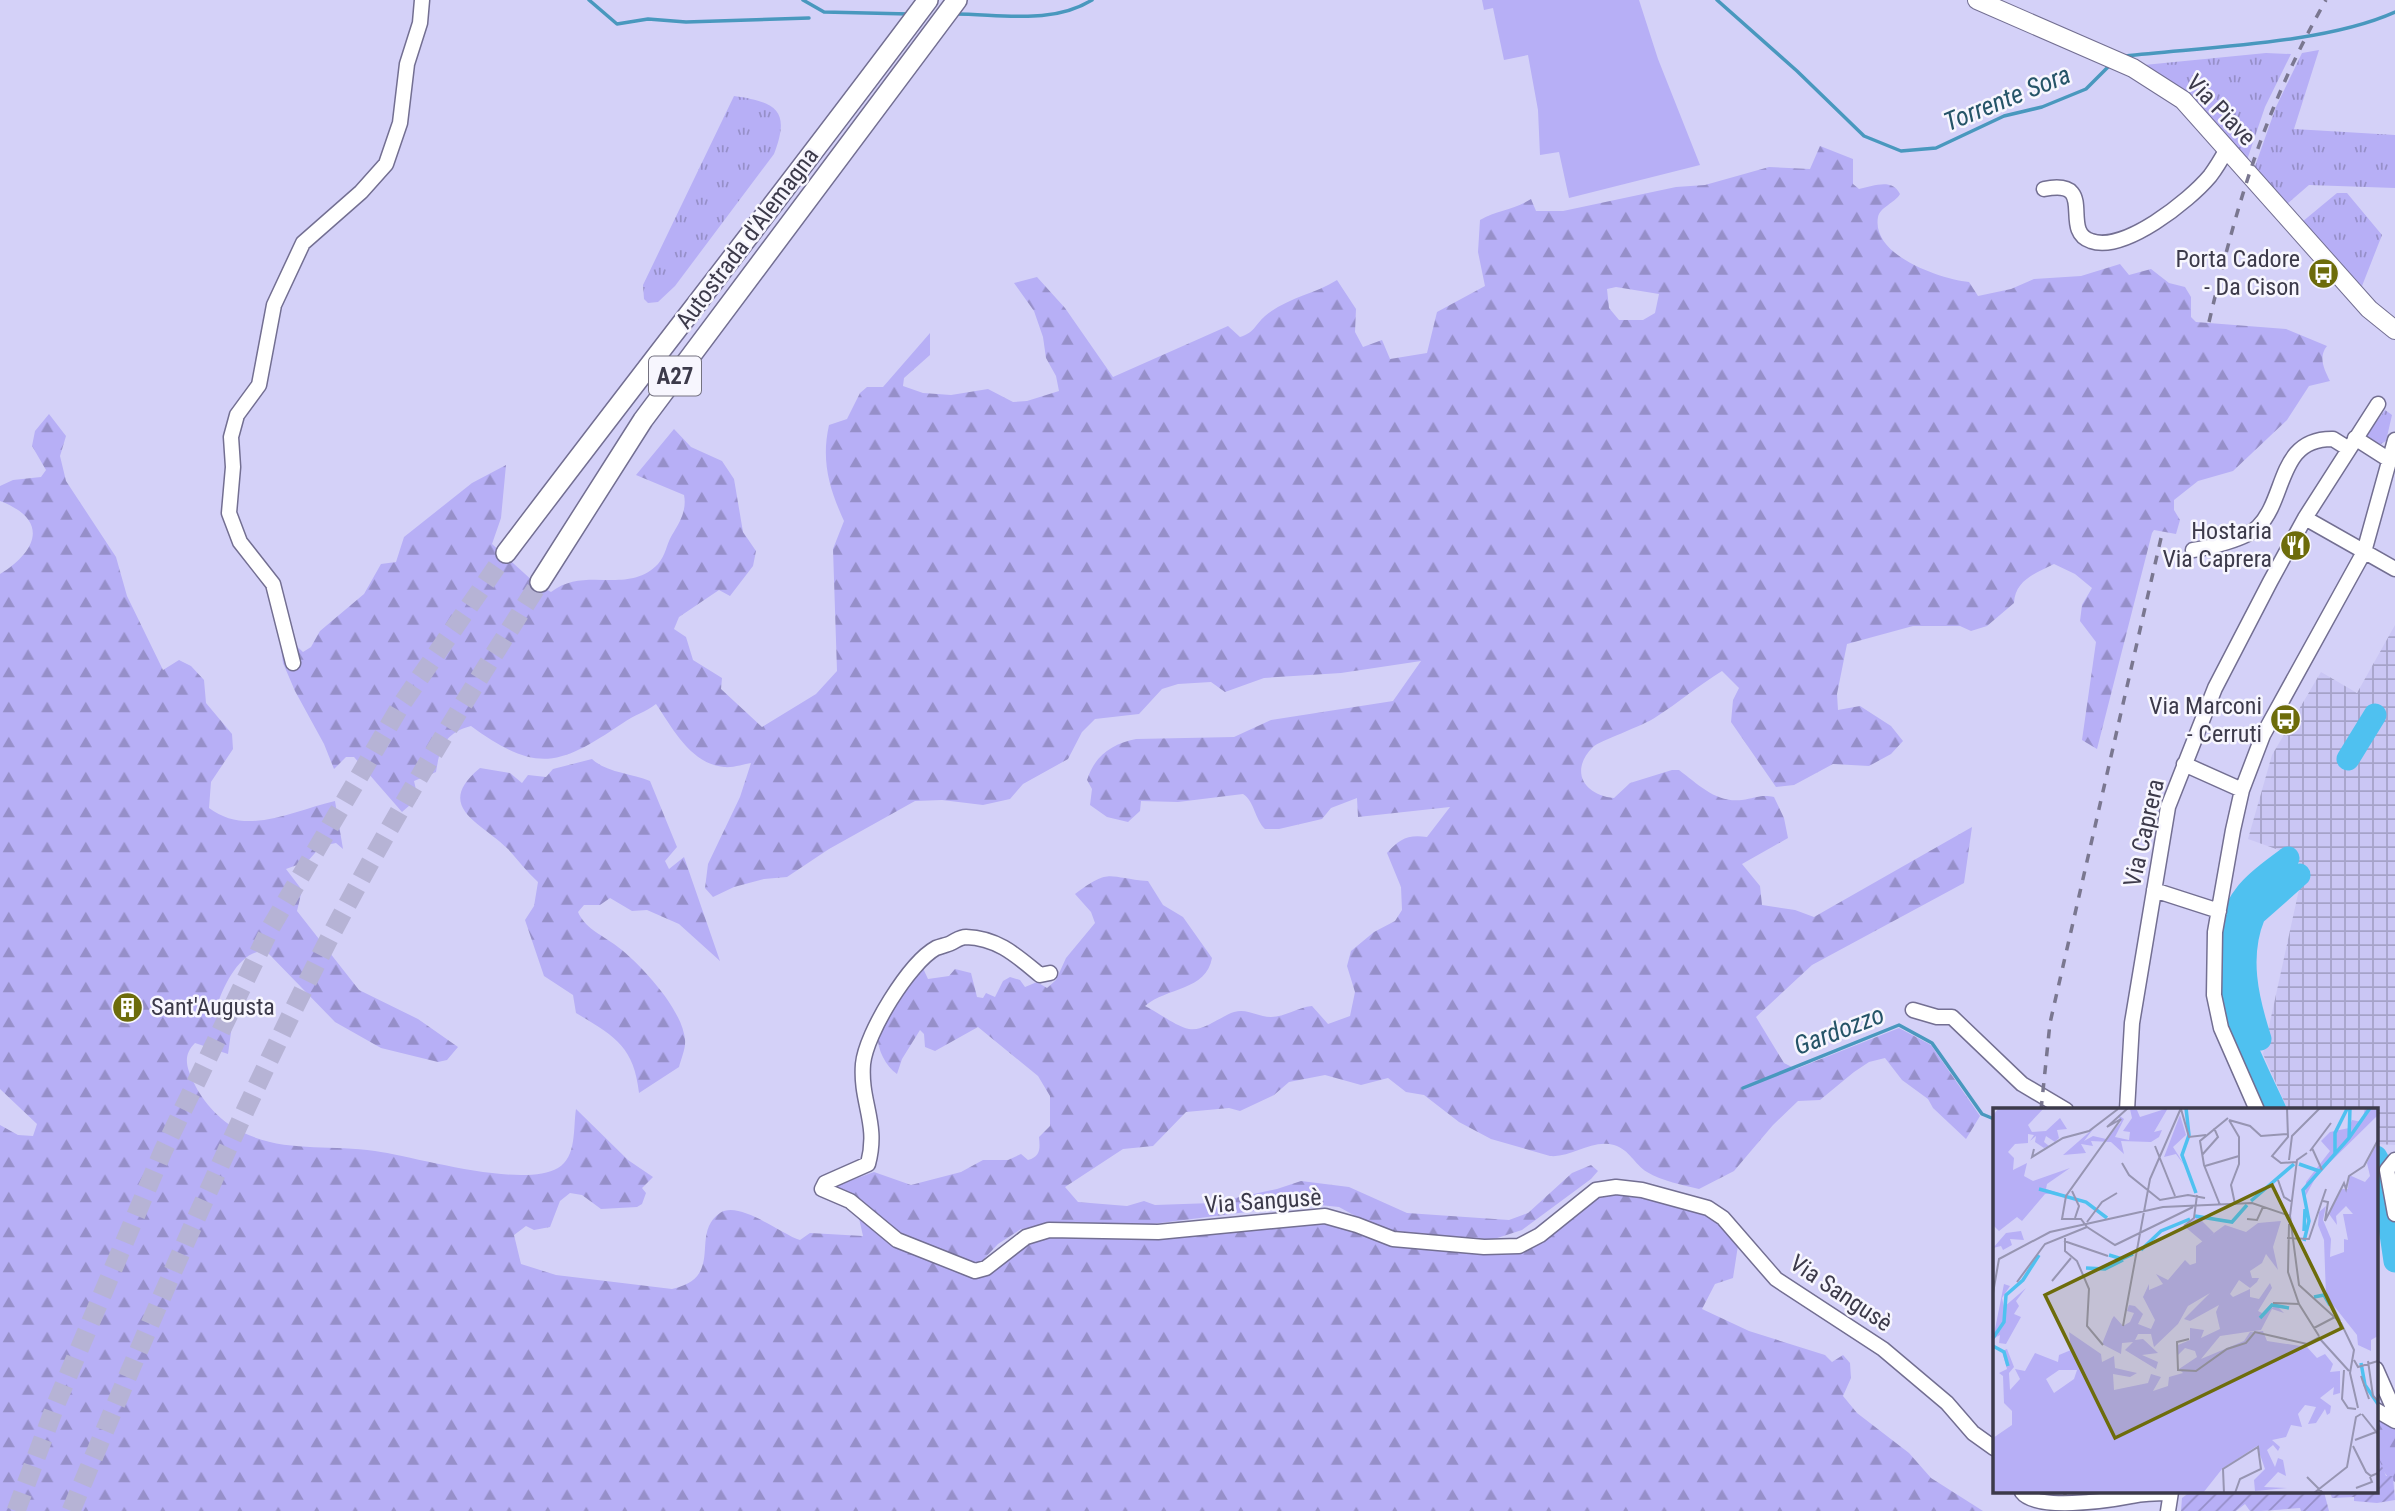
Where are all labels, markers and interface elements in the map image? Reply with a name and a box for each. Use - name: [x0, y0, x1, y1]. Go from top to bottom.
- water label: Torrente Sora: [1939, 59, 2075, 137]
- street label: Via Piave: [2181, 69, 2261, 151]
- street label: Autostrada d'Alemagna: [670, 142, 824, 334]
- place label: Porta Cadore - Da Cison: [2175, 245, 2300, 301]
- bus stop icon: Porta Cadore - Da Cison: [2306, 256, 2340, 290]
- road number: A27: [649, 356, 701, 396]
- place label: Hostaria Via Caprera: [2162, 517, 2272, 573]
- restaurant icon: Hostaria Via Caprera: [2278, 528, 2312, 562]
- place label: Via Marconi - Cerruti: [2149, 692, 2262, 748]
- bus stop icon: Via Marconi - Cerruti: [2268, 703, 2302, 737]
- street label: Via Caprera: [2118, 776, 2170, 890]
- building icon: Sant'Augusta: [111, 990, 145, 1024]
- place label: Sant'Augusta: [151, 993, 275, 1021]
- water label: Gardozzo: [1790, 999, 1888, 1061]
- inset map: [1993, 1108, 2378, 1494]
- street label: Via Sangusè: [1204, 1183, 1322, 1219]
- street label: Via Sangusè: [1785, 1249, 1897, 1337]

